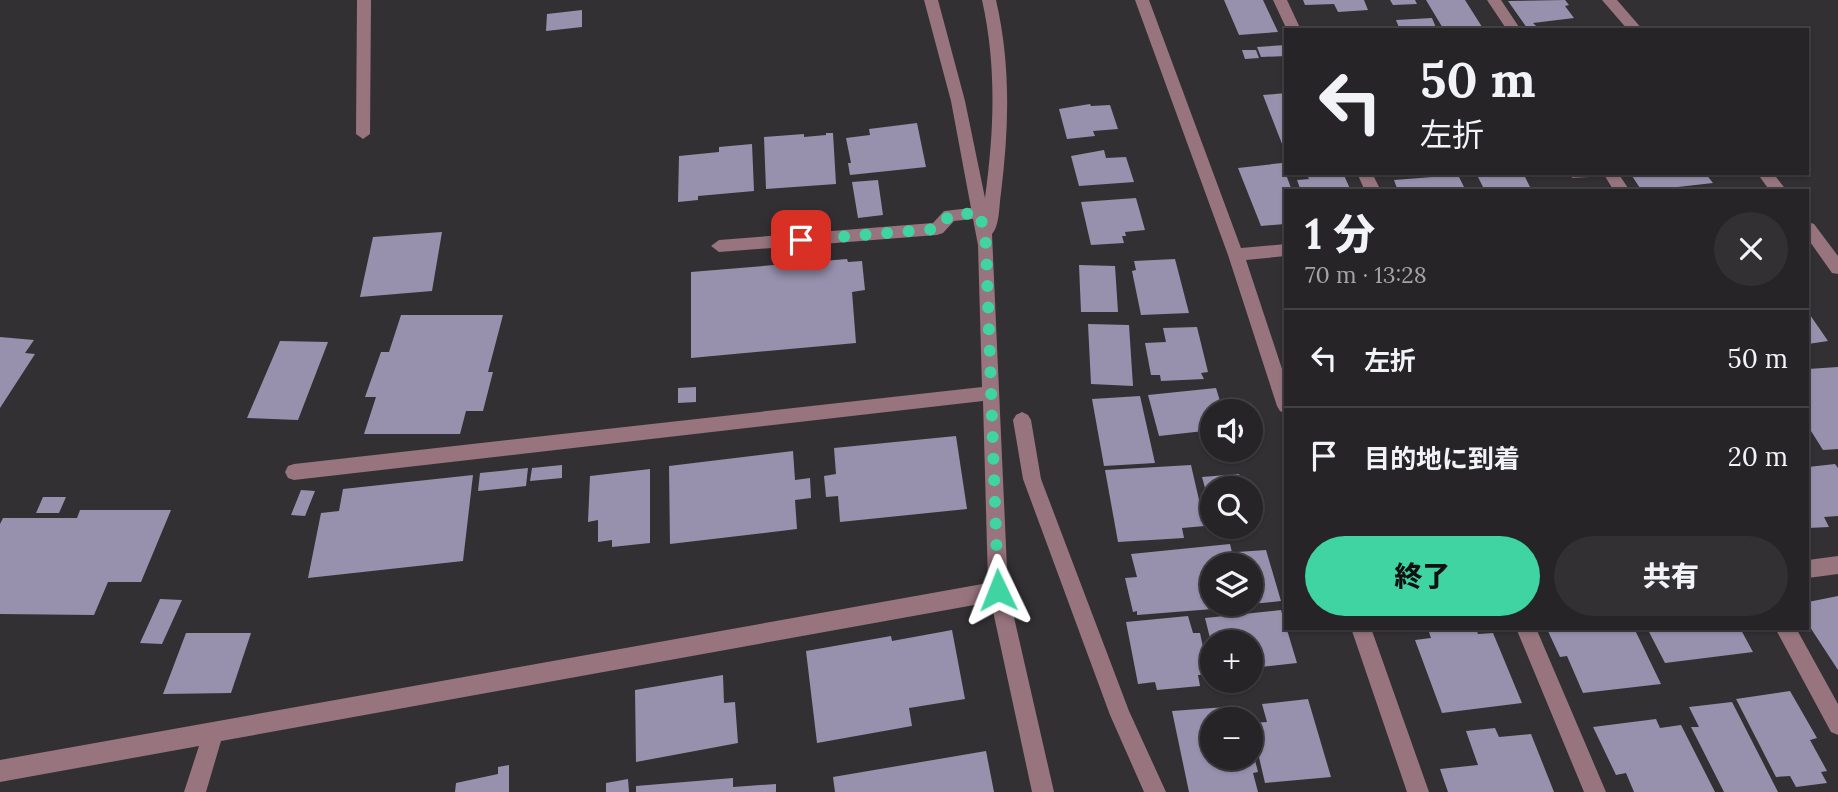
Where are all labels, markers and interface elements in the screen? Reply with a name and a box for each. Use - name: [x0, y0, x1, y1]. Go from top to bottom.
- text: 50 m: [1420, 48, 1536, 110]
- icon: left: [1305, 56, 1396, 147]
- text: 左折: [1420, 114, 1484, 155]
- text: 1 分: [1305, 207, 1375, 261]
- pin: [771, 210, 831, 270]
- button: close: [1714, 212, 1788, 286]
- icon: arrive: [782, 221, 820, 259]
- text: 70 m · 13:28: [1305, 260, 1427, 289]
- icon: left: [1305, 339, 1343, 377]
- text: 50 m: [1728, 342, 1788, 375]
- text: 左折: [1364, 344, 1416, 377]
- map controls: [1200, 399, 1263, 770]
- button: sound: [1200, 399, 1263, 462]
- icon: arrive: [1305, 437, 1343, 475]
- text: 20 m: [1728, 440, 1788, 473]
- text: 目的地に到着: [1364, 442, 1520, 475]
- button: search: [1200, 476, 1263, 539]
- button: 終了: [1305, 536, 1540, 616]
- button: 共有: [1554, 536, 1788, 616]
- position arrow: [961, 553, 1035, 627]
- button: layers: [1200, 553, 1263, 616]
- button: +: [1200, 630, 1263, 693]
- button: −: [1200, 707, 1263, 770]

